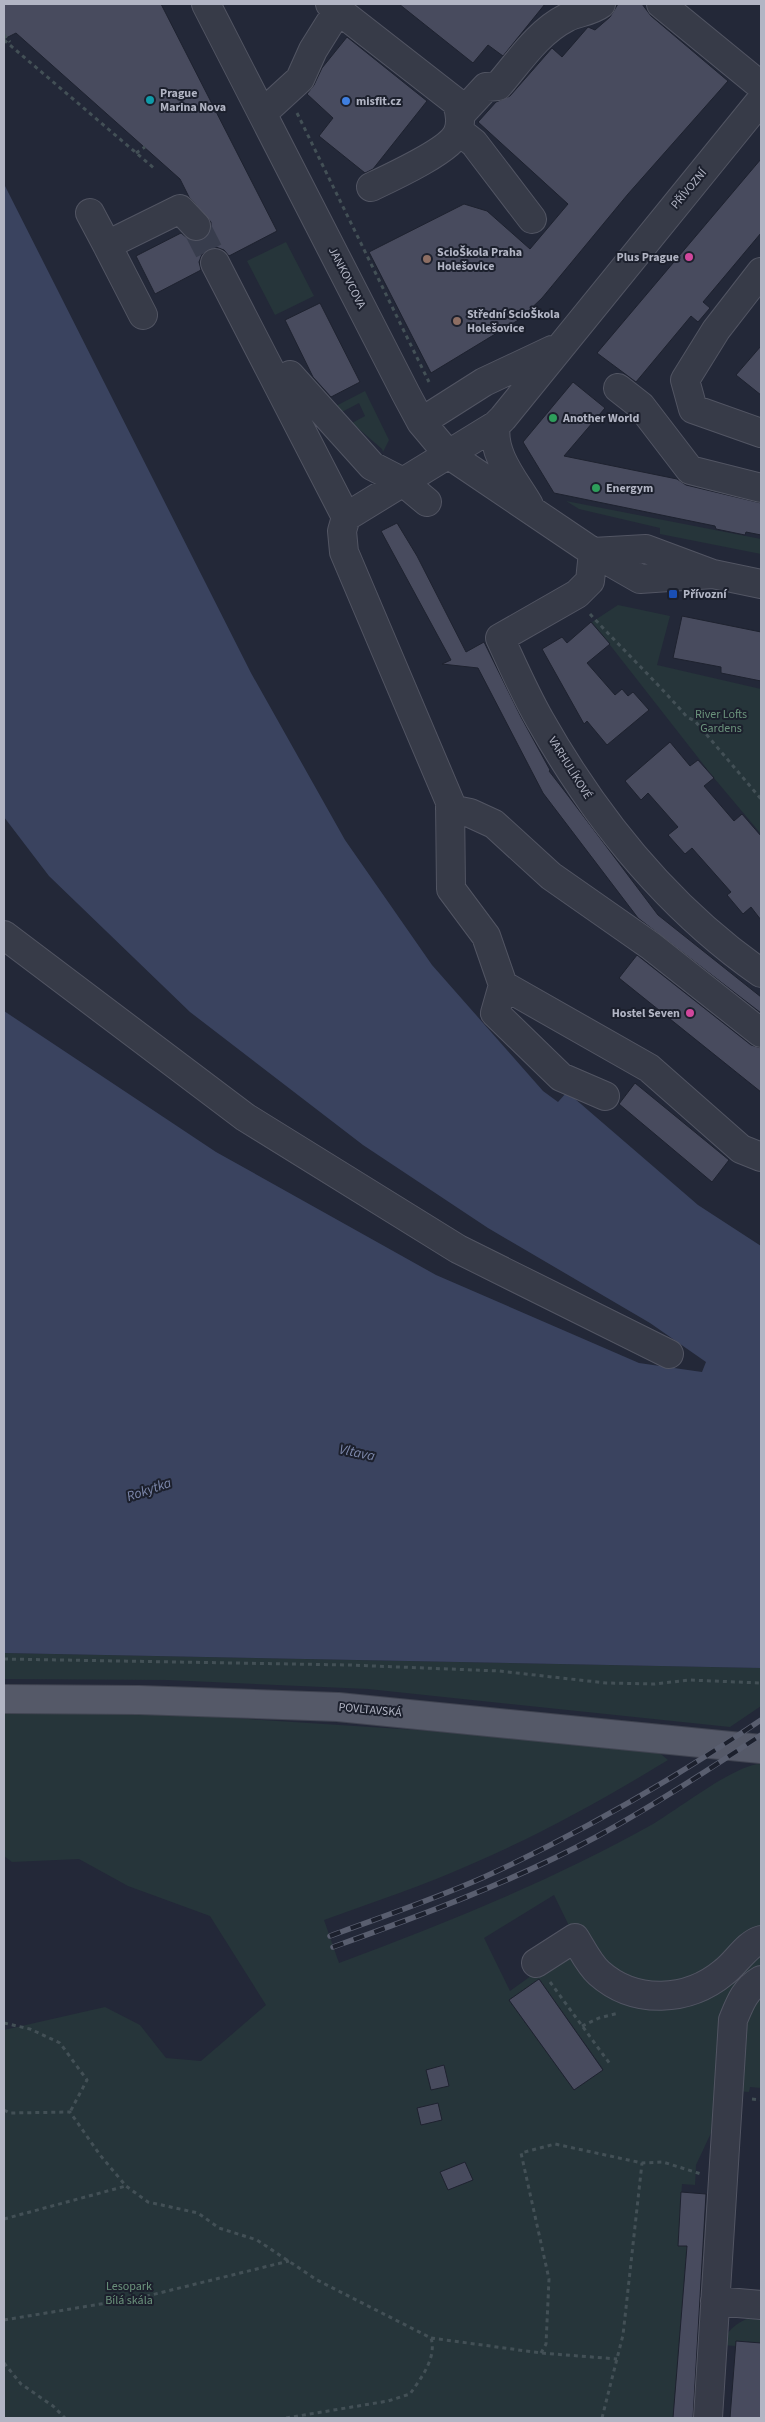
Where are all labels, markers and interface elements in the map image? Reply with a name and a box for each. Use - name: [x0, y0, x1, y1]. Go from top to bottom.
- place label: Prague Marina Nova: [160, 85, 226, 116]
- place label: misfit.cz: [356, 93, 402, 110]
- marker: Prague Marina Nova: [144, 94, 156, 106]
- marker: misfit.cz: [340, 95, 352, 107]
- street label: PŘÍVOZNÍ: [667, 165, 711, 213]
- street label: JANKOVCOVA: [324, 244, 370, 312]
- place label: ScioŠkola Praha Holešovice: [437, 244, 522, 275]
- place label: Plus Prague: [617, 249, 679, 266]
- marker: Plus Prague: [683, 251, 695, 263]
- marker: ScioŠkola Praha Holešovice: [421, 253, 433, 265]
- place label: Střední ScioŠkola Holešovice: [467, 306, 560, 337]
- marker: Střední ScioŠkola Holešovice: [451, 315, 463, 327]
- place label: Another World: [562, 410, 640, 427]
- marker: Another World: [547, 412, 559, 424]
- place label: Energym: [606, 480, 653, 497]
- marker: Energym: [590, 482, 602, 494]
- place label: Přívozní: [683, 586, 727, 603]
- marker: Přívozní: [667, 588, 679, 600]
- park label: River Lofts Gardens: [695, 706, 747, 737]
- street label: VARHULÍKOVÉ: [544, 733, 596, 803]
- place label: Hostel Seven: [612, 1005, 680, 1022]
- marker: Hostel Seven: [684, 1007, 696, 1019]
- water label: Vltava: [337, 1439, 377, 1467]
- water label: Rokytka: [124, 1473, 175, 1507]
- street label: POVLTAVSKÁ: [338, 1699, 403, 1721]
- park label: Lesopark Bílá skála: [105, 2278, 153, 2309]

